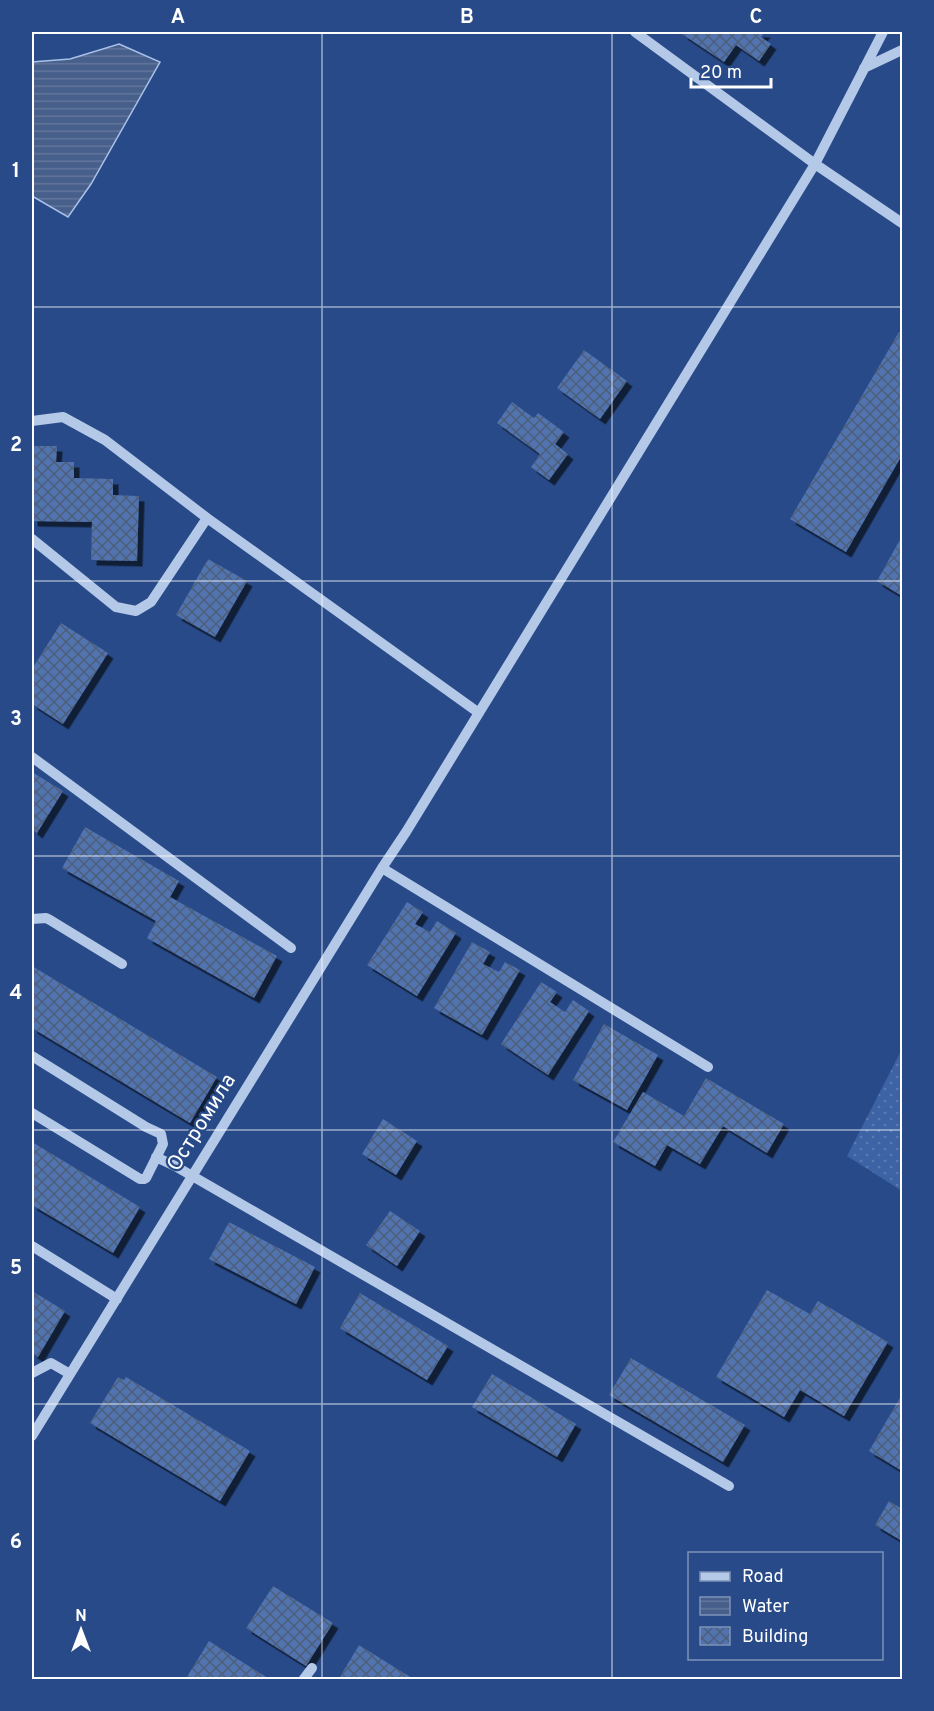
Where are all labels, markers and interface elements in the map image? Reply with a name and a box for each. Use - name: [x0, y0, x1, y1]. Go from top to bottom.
- text: A: [171, 5, 185, 31]
- text: B: [460, 5, 474, 31]
- text: C: [750, 5, 762, 31]
- scale bar: [691, 51, 770, 89]
- text: 20 m: [700, 62, 742, 85]
- text: 1: [12, 159, 20, 185]
- text: 2: [10, 433, 22, 459]
- text: 3: [10, 707, 22, 733]
- text: 4: [10, 981, 22, 1007]
- street label: Остромила: [161, 1069, 243, 1177]
- text: 5: [10, 1256, 22, 1282]
- text: 6: [10, 1530, 22, 1556]
- legend: [688, 1552, 883, 1660]
- text: Road: [742, 1566, 784, 1589]
- text: Water: [742, 1596, 789, 1619]
- north arrow: [51, 1600, 111, 1660]
- text: N: [75, 1607, 87, 1627]
- text: Building: [742, 1626, 808, 1649]

